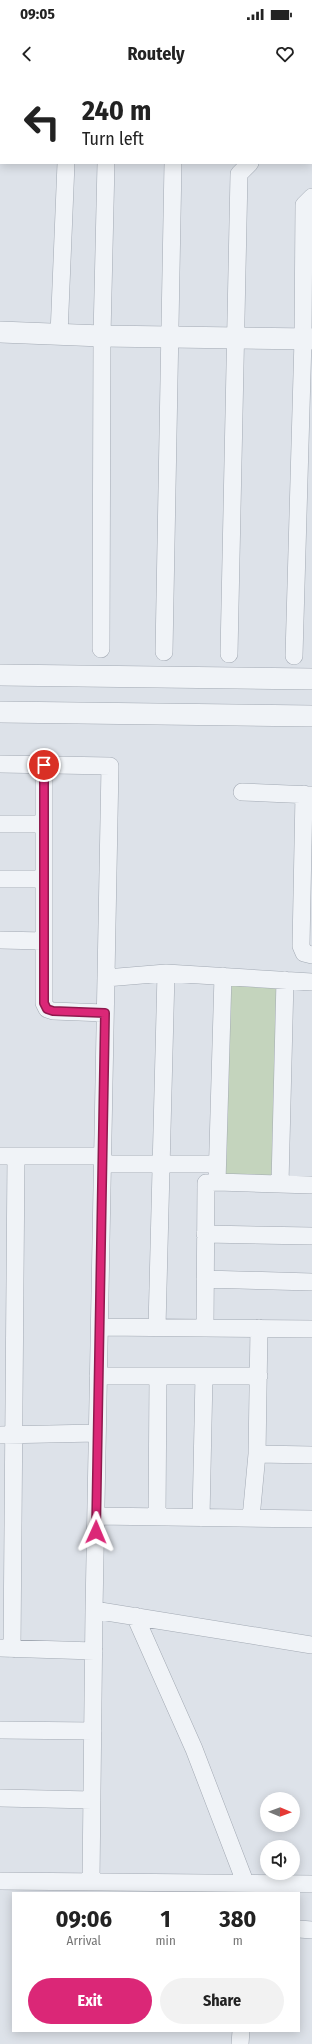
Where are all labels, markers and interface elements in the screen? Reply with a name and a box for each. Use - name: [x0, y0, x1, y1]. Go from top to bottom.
- text: 09:05: [20, 5, 55, 23]
- icon: back: [16, 43, 38, 65]
- text: Routely: [127, 43, 185, 65]
- icon: heart: [274, 43, 296, 65]
- text: 240 m: [82, 94, 151, 127]
- icon: left: [16, 96, 68, 148]
- text: Turn left: [82, 128, 144, 150]
- pin: [27, 748, 61, 782]
- icon: arrive: [33, 754, 55, 776]
- position arrow: [75, 1511, 117, 1553]
- north arrow: [260, 1792, 300, 1832]
- map controls: [260, 1792, 300, 1880]
- button: sound: [260, 1840, 300, 1880]
- text: 09:06: [56, 1905, 112, 1933]
- text: 1: [161, 1905, 171, 1933]
- text: 380: [219, 1905, 256, 1933]
- text: Arrival: [67, 1933, 101, 1948]
- text: min: [156, 1933, 176, 1948]
- text: m: [233, 1933, 243, 1948]
- button: Exit: [28, 1978, 152, 2024]
- button: Share: [160, 1978, 284, 2024]

